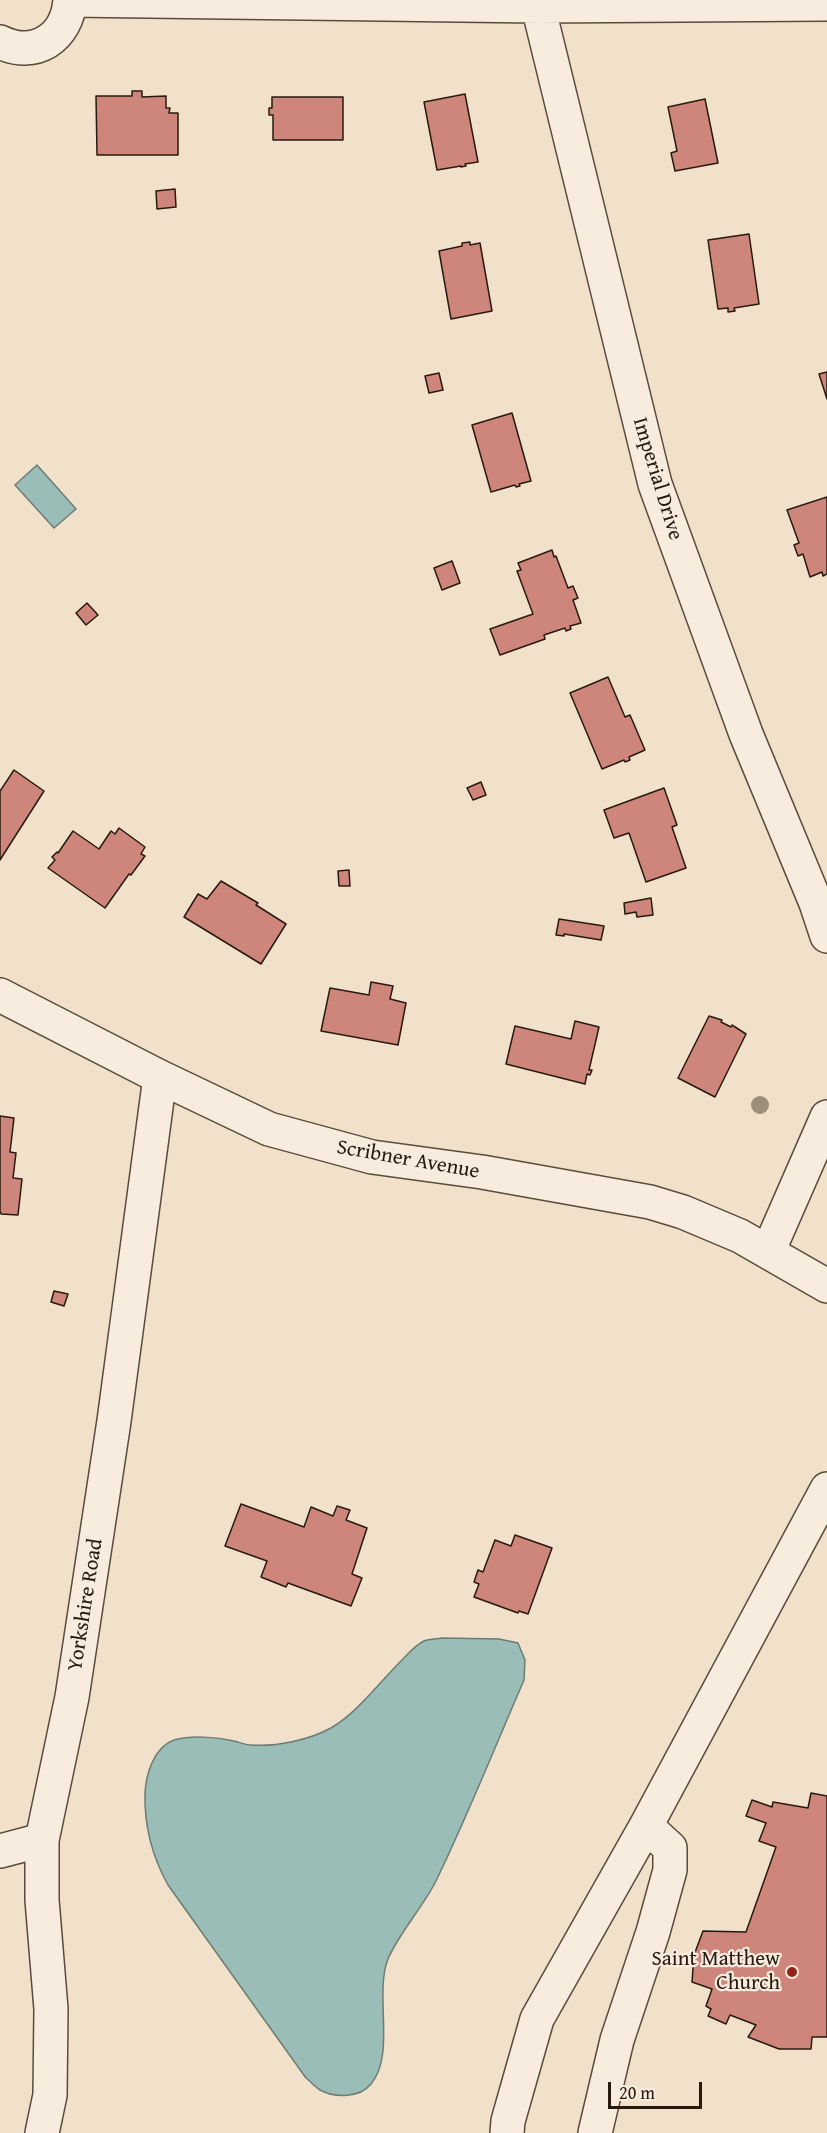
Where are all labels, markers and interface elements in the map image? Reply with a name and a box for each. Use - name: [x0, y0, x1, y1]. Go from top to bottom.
- street label: Imperial Drive: [626, 415, 688, 543]
- street label: Scribner Avenue: [335, 1135, 481, 1185]
- street label: Yorkshire Road: [63, 1537, 109, 1673]
- place label: Saint Matthew Church: [652, 1947, 780, 1997]
- marker: Saint Matthew Church: [785, 1965, 799, 1979]
- scale bar: [611, 2070, 706, 2108]
- text: 20 m: [619, 2079, 655, 2106]

